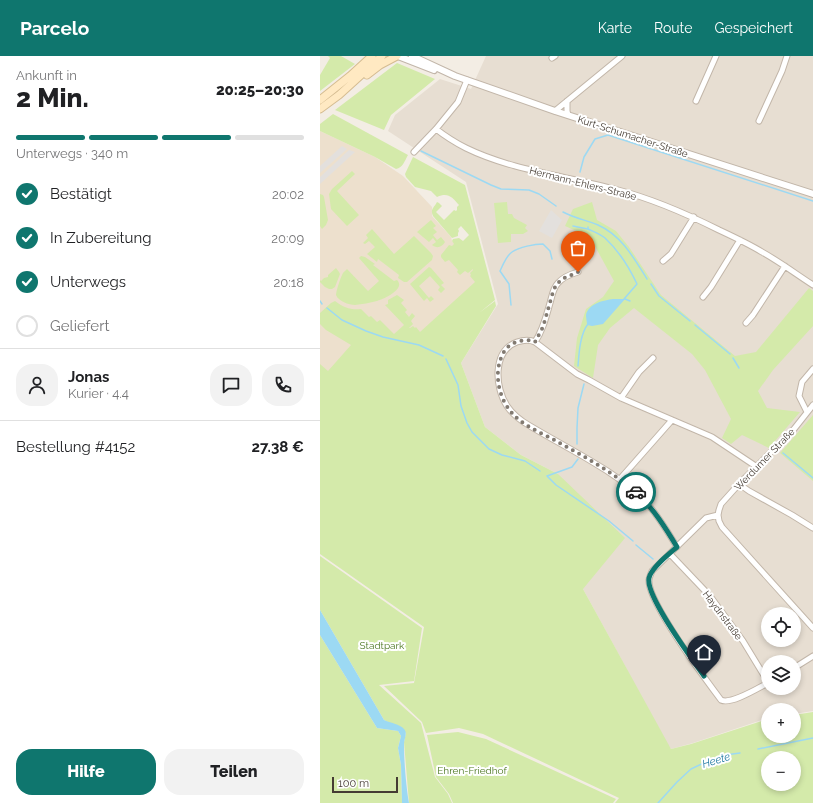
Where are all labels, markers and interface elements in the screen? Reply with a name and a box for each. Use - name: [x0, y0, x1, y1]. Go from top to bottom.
- text: Parcelo: [20, 17, 89, 39]
- text: Karte: [598, 20, 632, 36]
- text: Route: [654, 20, 692, 36]
- text: Gespeichert: [714, 20, 793, 36]
- text: Ankunft in: [16, 68, 77, 83]
- text: 20:25–20:30: [216, 81, 304, 99]
- text: 2 Min.: [16, 83, 89, 113]
- street label: Kurt-Schumacher-Straße: [576, 113, 690, 160]
- text: Unterwegs · 340 m: [16, 146, 128, 161]
- street label: Hermann-Ehlers-Straße: [528, 165, 638, 202]
- icon: check: [16, 183, 38, 205]
- text: Bestätigt: [50, 185, 112, 203]
- text: 20:02: [272, 187, 304, 202]
- icon: check: [16, 227, 38, 249]
- text: In Zubereitung: [50, 229, 152, 247]
- text: 20:09: [271, 231, 304, 246]
- pin: [561, 231, 595, 272]
- icon: bag: [567, 237, 589, 259]
- icon: check: [16, 271, 38, 293]
- text: Unterwegs: [50, 273, 126, 291]
- text: 20:18: [274, 275, 304, 290]
- text: Geliefert: [50, 317, 109, 335]
- button: person: [16, 364, 58, 406]
- button: chat: [210, 364, 252, 406]
- button: phone: [262, 364, 304, 406]
- text: Jonas: [68, 368, 109, 386]
- text: Kurier · 4.4: [68, 386, 129, 401]
- street label: Werdumer Straße: [732, 426, 797, 493]
- text: Bestellung #4152: [16, 438, 135, 456]
- text: 27.38 €: [252, 438, 304, 456]
- courier: [616, 472, 656, 512]
- icon: car: [625, 481, 647, 503]
- street label: Haydnstraße: [701, 589, 745, 642]
- map controls: [761, 607, 801, 791]
- button: locate: [761, 607, 801, 647]
- pin: [687, 635, 721, 676]
- park label: Stadtpark: [360, 640, 405, 651]
- icon: home: [693, 641, 715, 663]
- button: layers: [761, 655, 801, 695]
- button: +: [761, 703, 801, 743]
- button: Hilfe: [16, 749, 156, 795]
- button: Teilen: [164, 749, 304, 795]
- water label: Heete: [700, 750, 732, 771]
- button: −: [761, 751, 801, 791]
- park label: Ehren-Friedhof: [437, 765, 507, 776]
- scale bar: [332, 775, 398, 794]
- text: 100 m: [338, 777, 369, 790]

